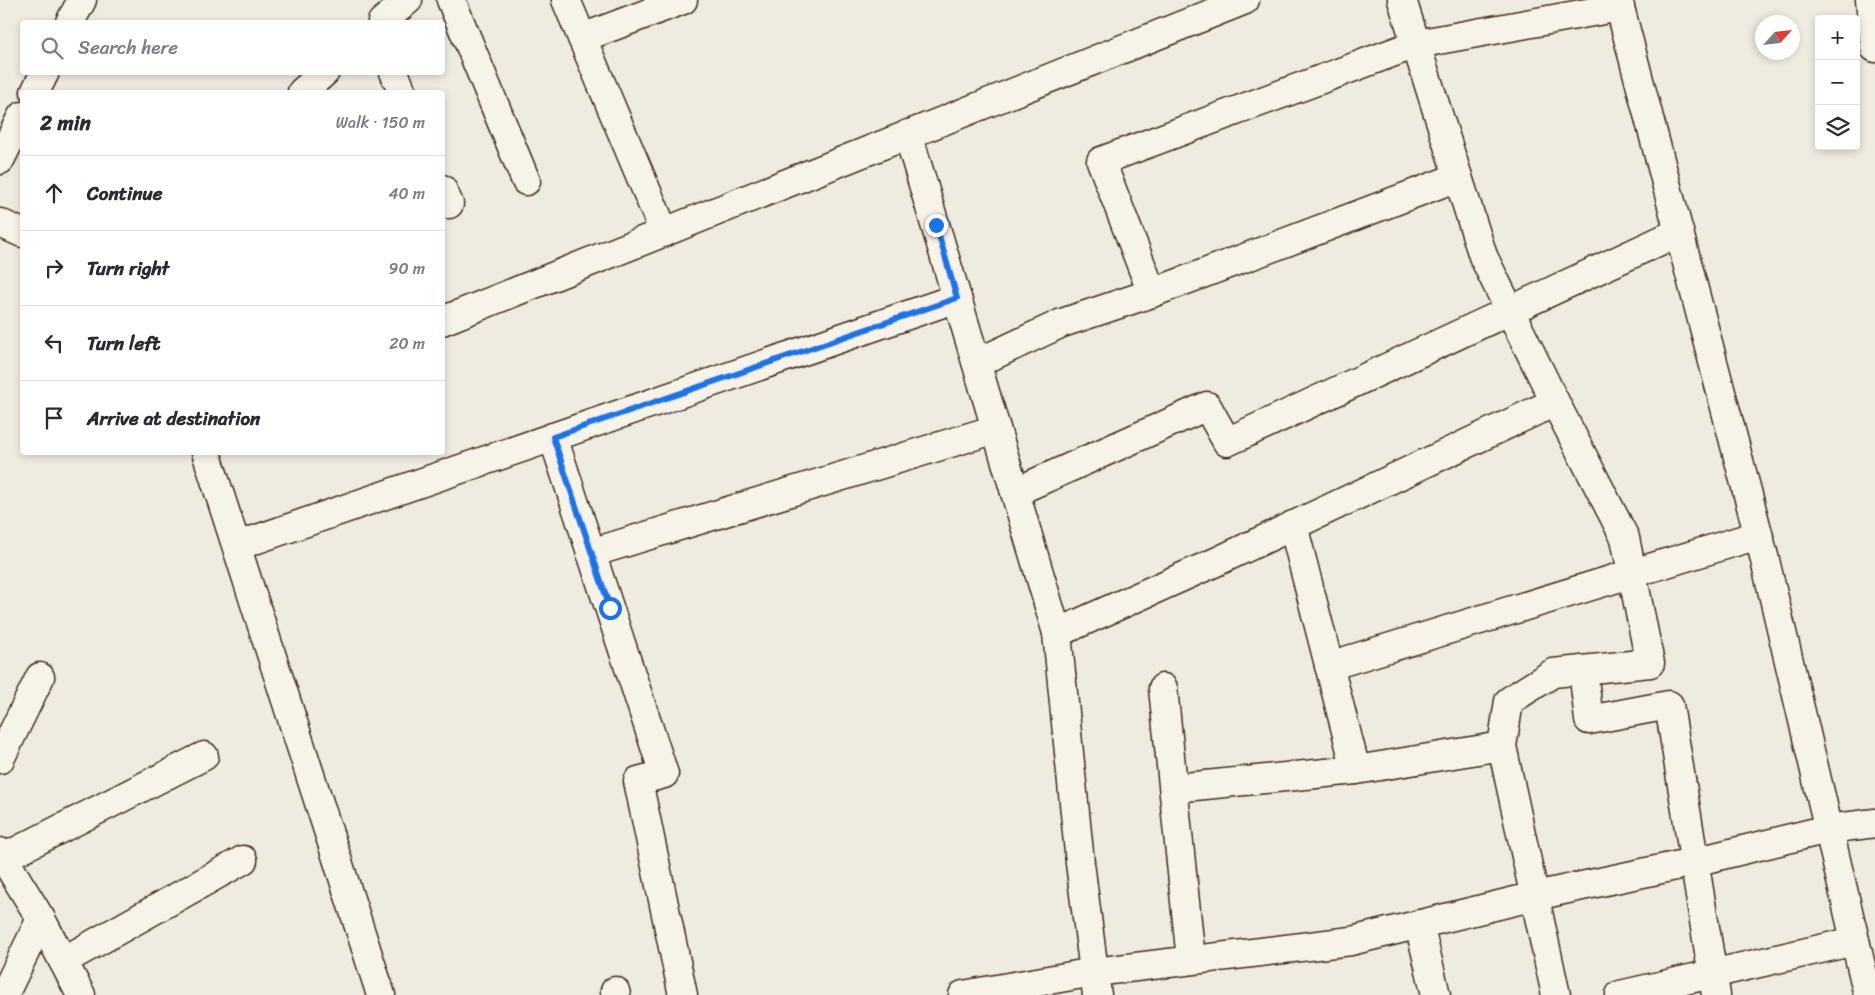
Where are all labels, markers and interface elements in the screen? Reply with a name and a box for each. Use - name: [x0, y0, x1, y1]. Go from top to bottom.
- north arrow: [1755, 15, 1800, 60]
- map controls: [1815, 15, 1860, 150]
- button: +: [1815, 15, 1860, 60]
- search box: [20, 20, 445, 75]
- text: Search here: [78, 31, 178, 64]
- icon: search: [38, 34, 66, 62]
- button: −: [1815, 60, 1860, 105]
- text: 2 min: [40, 104, 91, 142]
- button: layers: [1815, 105, 1860, 150]
- text: Walk · 150 m: [336, 108, 425, 137]
- text: Continue: [87, 177, 163, 210]
- icon: ahead: [40, 179, 68, 207]
- text: 40 m: [388, 179, 425, 208]
- route end: [925, 214, 948, 237]
- text: Turn right: [87, 252, 169, 285]
- icon: right: [40, 254, 68, 282]
- text: 90 m: [389, 254, 425, 283]
- text: Turn left: [87, 327, 160, 360]
- icon: left: [40, 329, 68, 357]
- text: 20 m: [389, 329, 425, 358]
- text: Arrive at destination: [87, 402, 260, 435]
- icon: arrive: [40, 404, 68, 432]
- route start: [599, 597, 622, 620]

